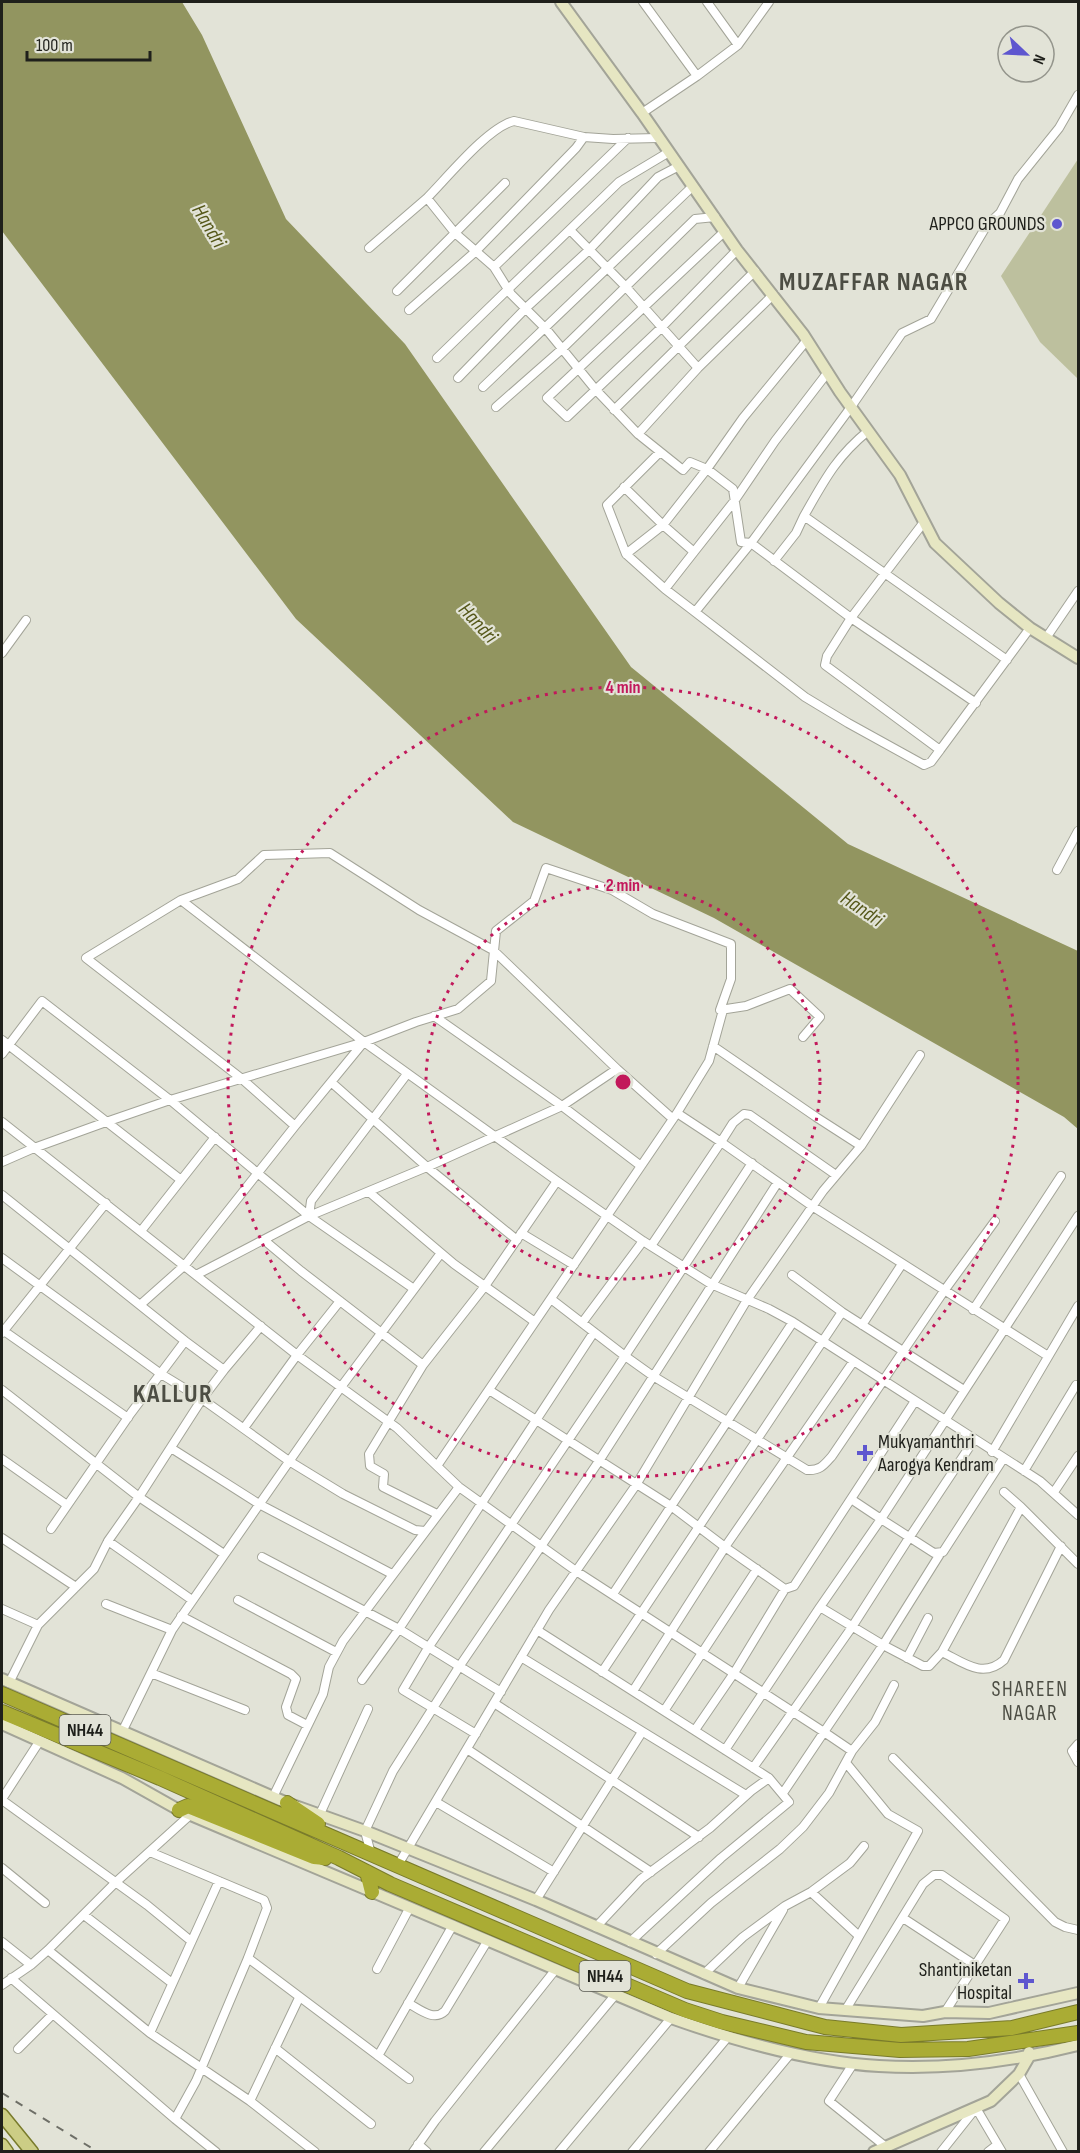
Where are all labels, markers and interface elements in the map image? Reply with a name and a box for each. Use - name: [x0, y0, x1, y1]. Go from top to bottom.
- scale bar: [27, 24, 150, 62]
- north arrow: [996, 24, 1056, 84]
- text: 100 m: [36, 35, 73, 56]
- text: N: [1028, 52, 1049, 67]
- water label: Handri: [186, 200, 232, 253]
- place label: APPCO GROUNDS: [929, 212, 1045, 236]
- marker: APPCO GROUNDS: [1050, 217, 1064, 231]
- district label: MUZAFFAR NAGAR: [779, 267, 969, 298]
- water label: Handri: [453, 598, 504, 649]
- text: 4 min: [606, 677, 640, 698]
- text: 2 min: [606, 875, 640, 896]
- water label: Handri: [836, 886, 889, 933]
- centre of rings: [613, 1072, 633, 1092]
- district label: KALLUR: [133, 1379, 213, 1410]
- place label: Mukyamanthri Aarogya Kendram: [877, 1430, 994, 1477]
- marker: Mukyamanthri Aarogya Kendram: [856, 1444, 874, 1462]
- district label: SHAREEN NAGAR: [992, 1677, 1068, 1726]
- road number: NH44: [60, 1715, 110, 1745]
- place label: Shantiniketan Hospital: [919, 1958, 1012, 2005]
- road number: NH44: [580, 1961, 630, 1991]
- marker: Shantiniketan Hospital: [1017, 1972, 1035, 1990]

